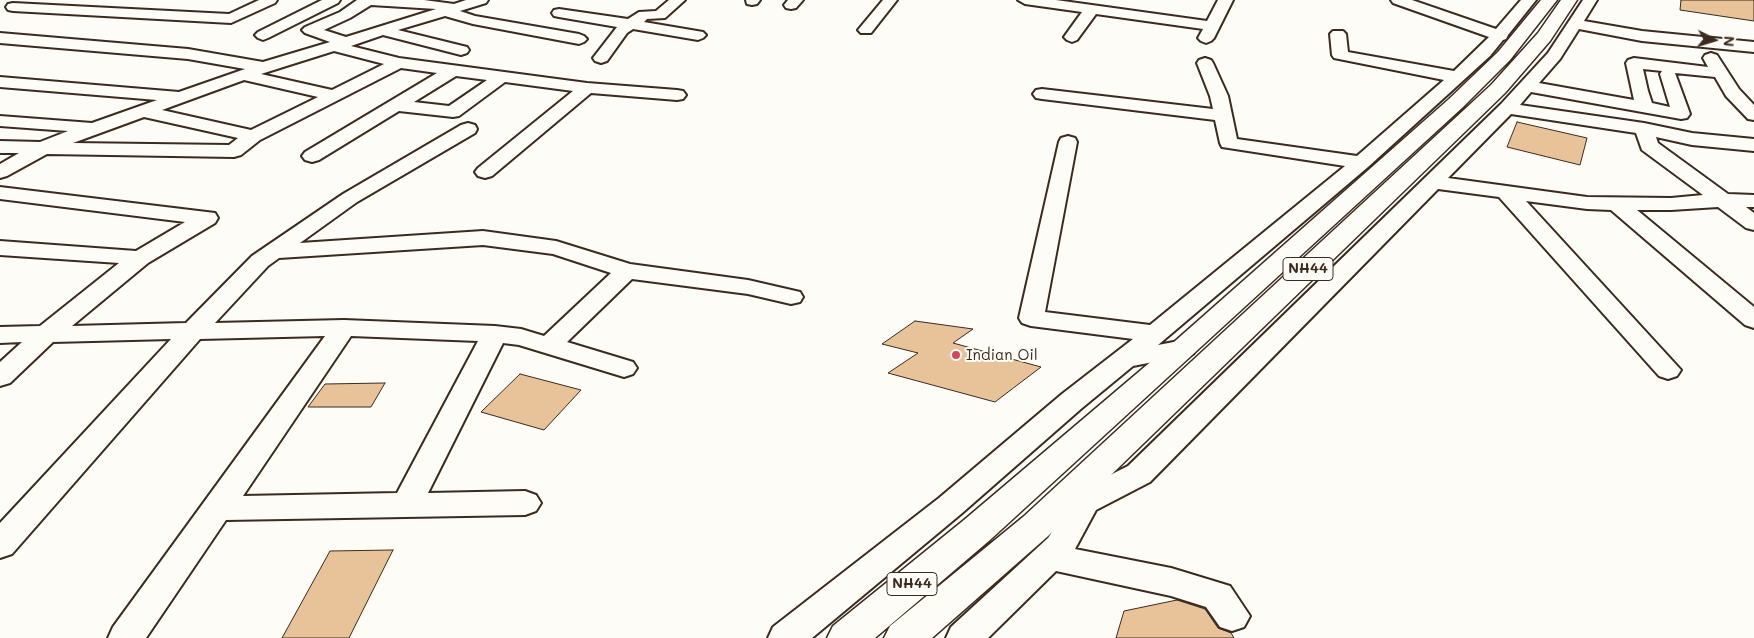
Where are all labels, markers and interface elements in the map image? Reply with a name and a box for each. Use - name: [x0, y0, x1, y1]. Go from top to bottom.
- north arrow: [1689, 15, 1739, 65]
- text: N: [1720, 35, 1739, 47]
- road number: NH44: [1283, 258, 1333, 280]
- place label: Indian Oil: [966, 346, 1038, 364]
- marker: Indian Oil: [950, 349, 962, 361]
- road number: NH44: [887, 572, 937, 596]

